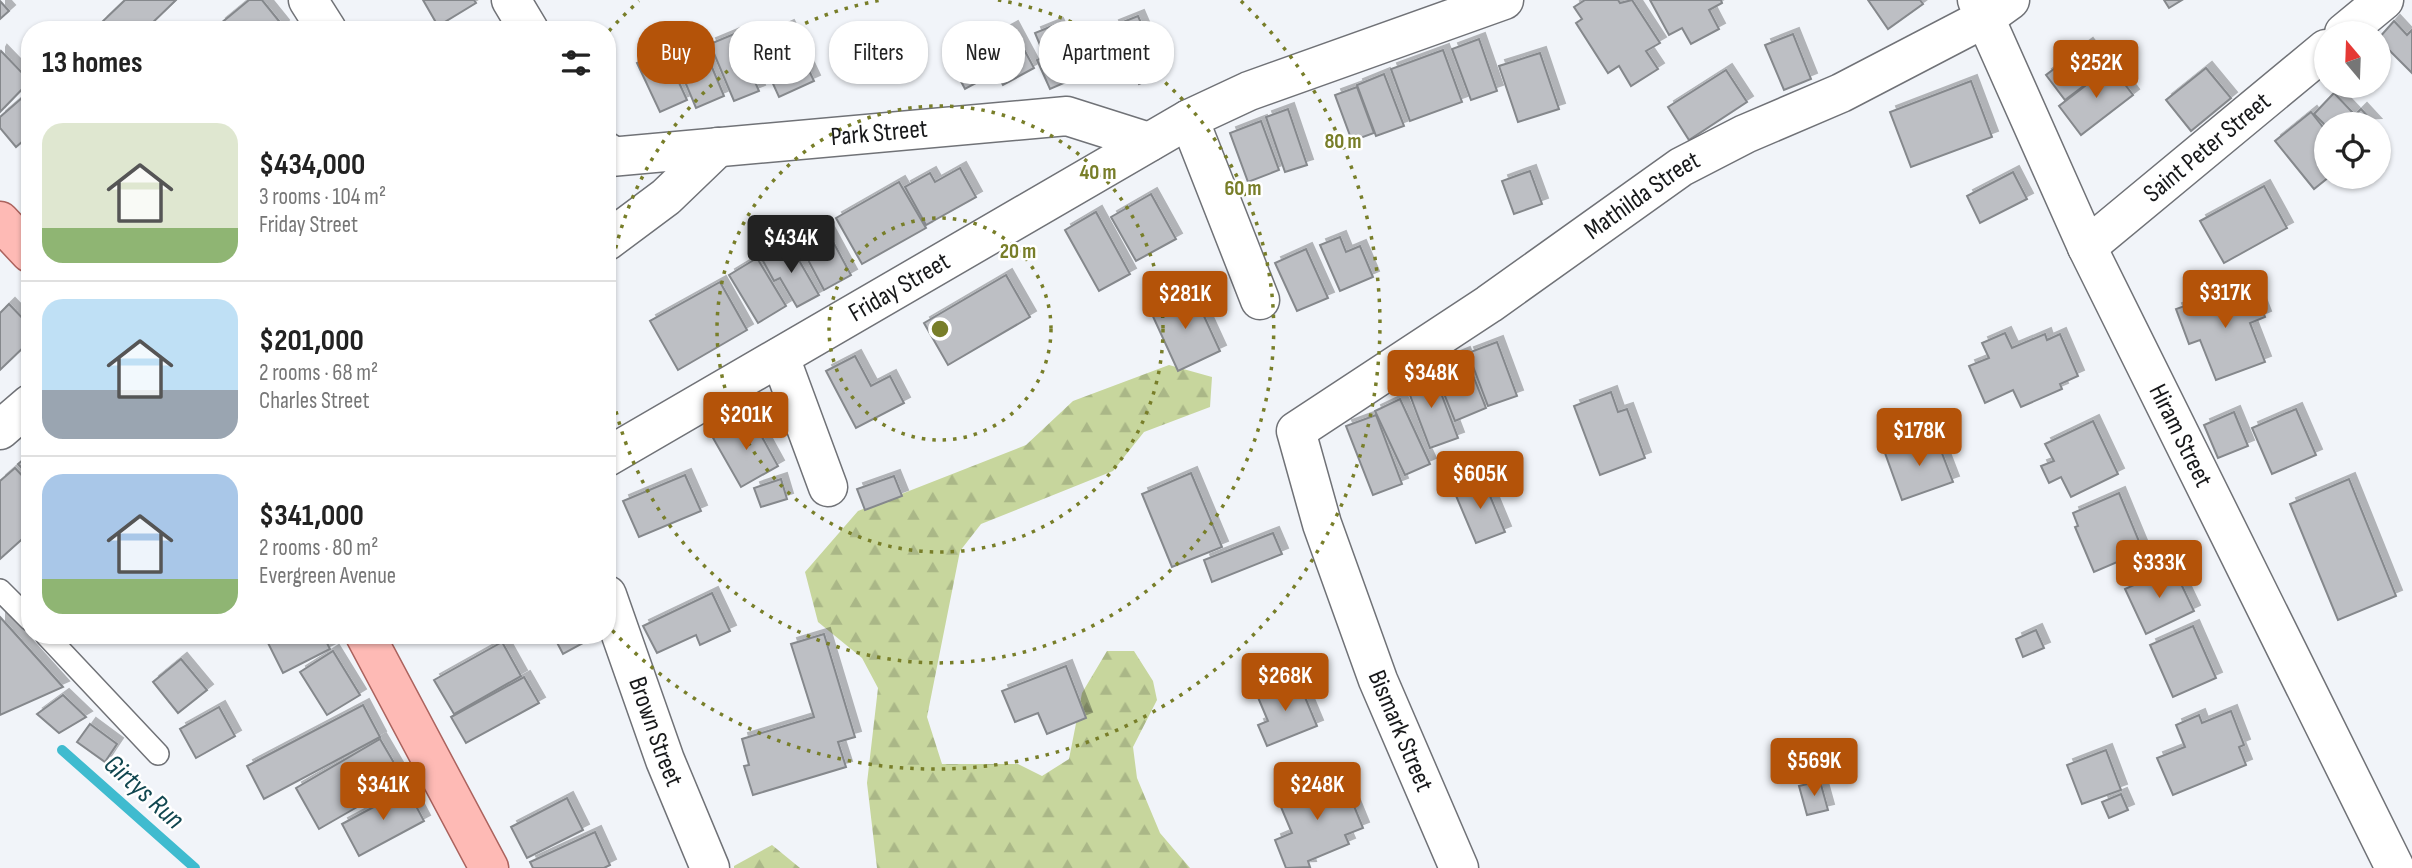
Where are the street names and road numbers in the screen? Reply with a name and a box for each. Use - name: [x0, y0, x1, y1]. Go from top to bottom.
- street label: Saint Peter Street: [2137, 86, 2277, 209]
- street label: Park Street: [829, 113, 929, 153]
- street label: Mathilda Street: [1578, 144, 1705, 246]
- street label: Friday Street: [843, 246, 956, 329]
- street label: Hiram Street: [2142, 379, 2219, 492]
- street label: Bismark Street: [1361, 666, 1439, 796]
- street label: Brown Street: [622, 673, 690, 791]

